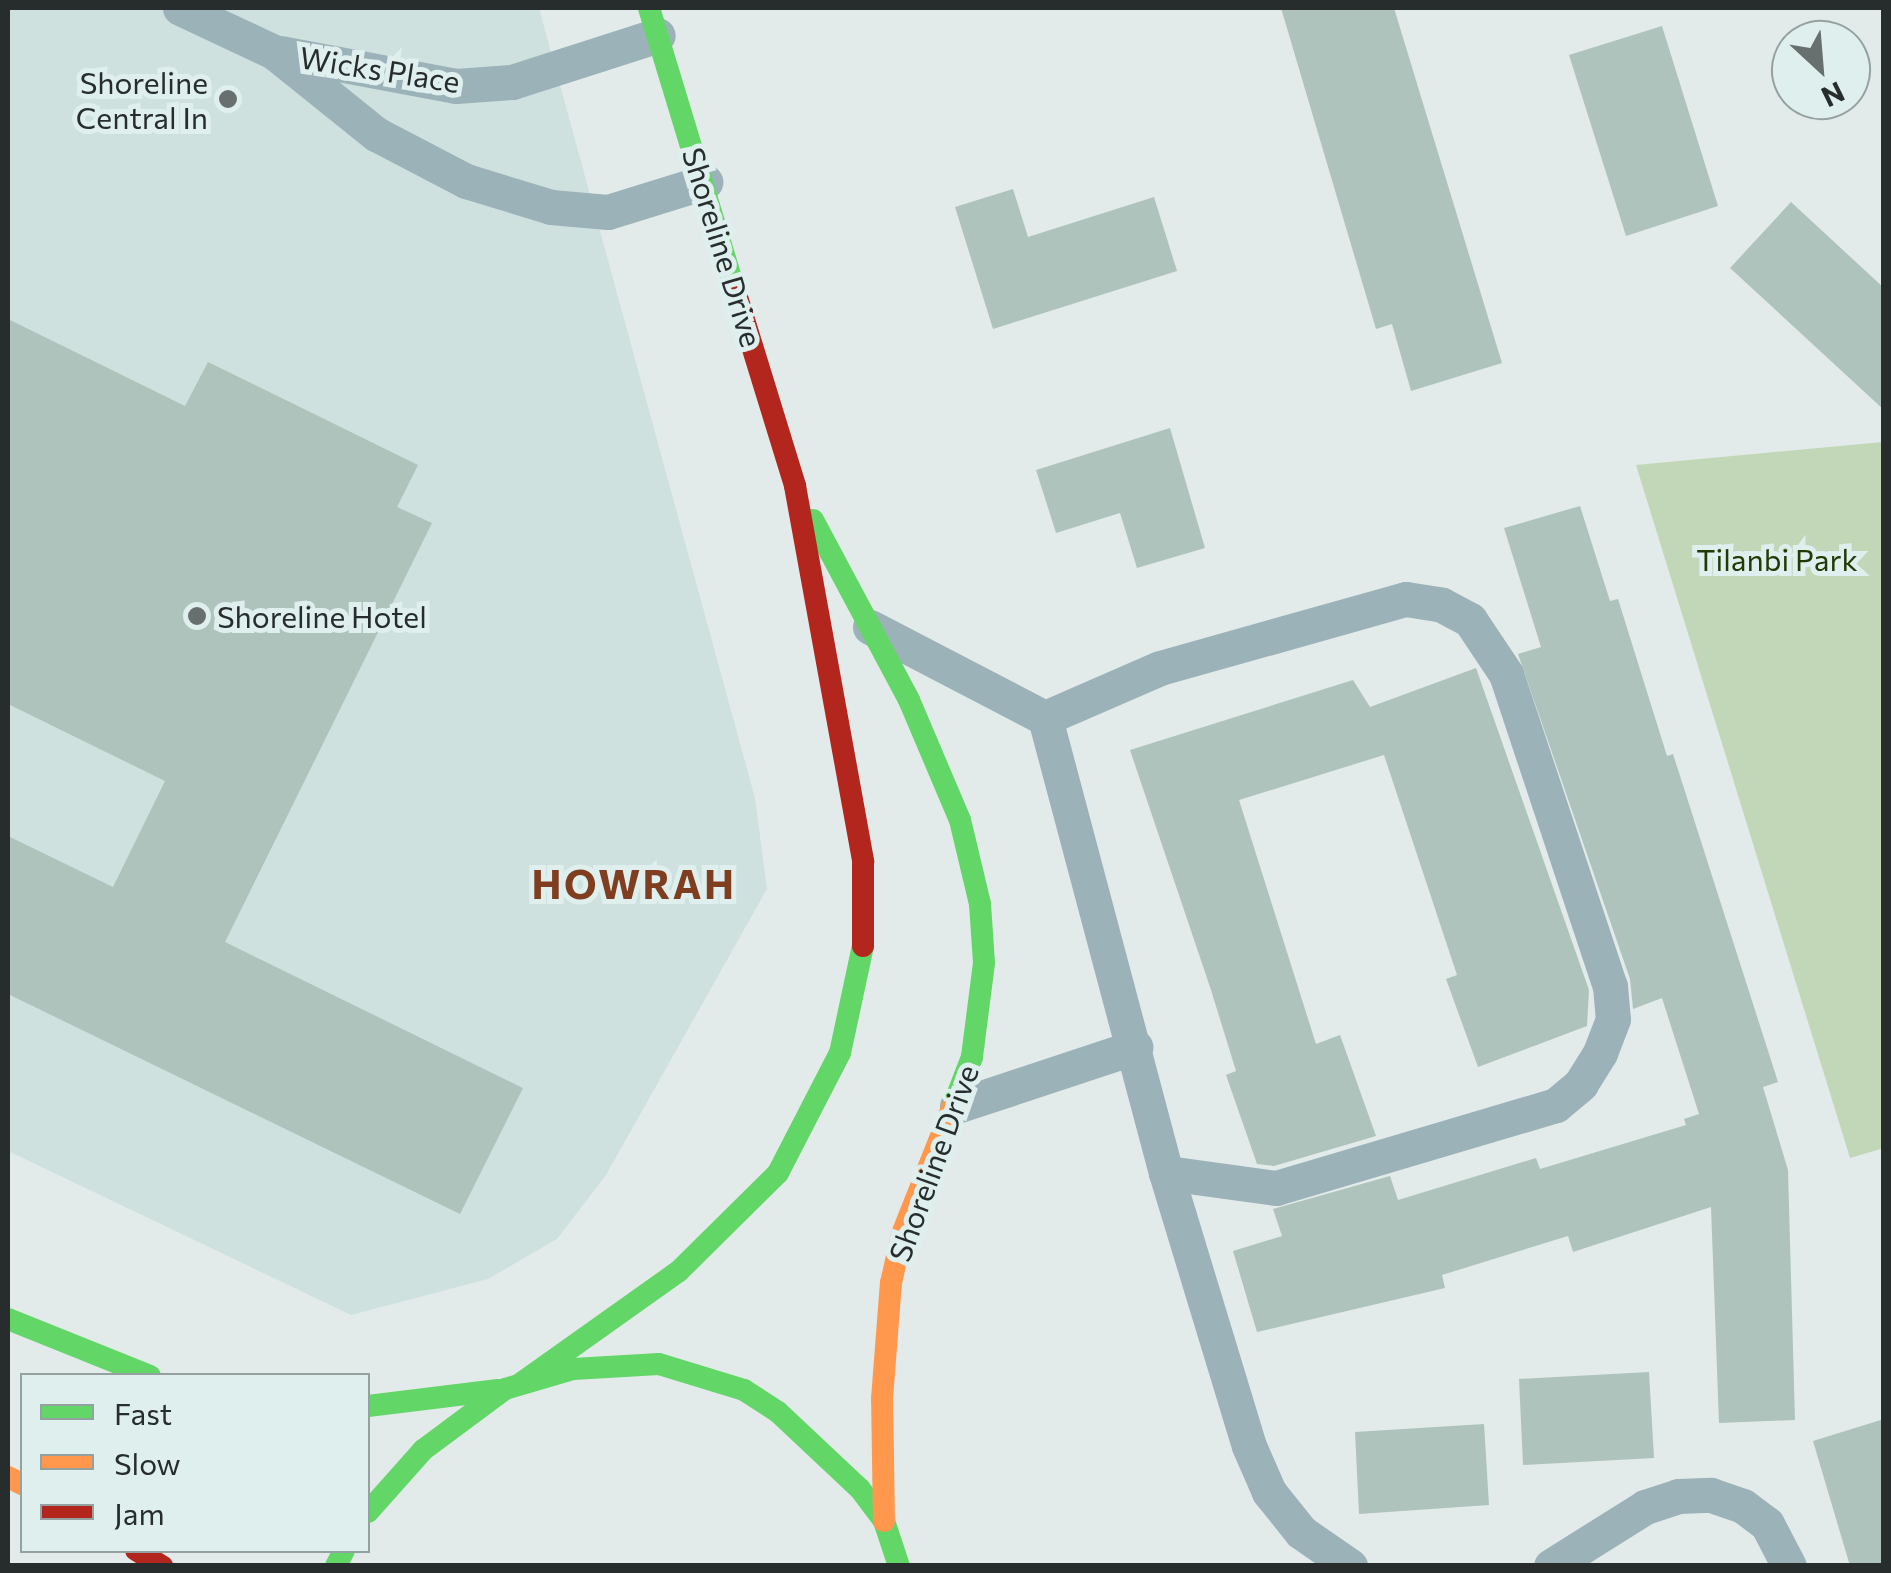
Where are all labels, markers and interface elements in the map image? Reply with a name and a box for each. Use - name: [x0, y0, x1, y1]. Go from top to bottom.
- north arrow: [1771, 20, 1871, 120]
- street label: Wicks Place: [297, 39, 463, 99]
- place label: Shoreline Central In: [76, 64, 208, 134]
- text: N: [1816, 75, 1850, 115]
- marker: Shoreline Central In: [217, 88, 239, 110]
- street label: Shoreline Drive: [676, 143, 770, 351]
- park label: Tilanbi Park: [1696, 541, 1858, 577]
- place label: Shoreline Hotel: [217, 598, 427, 634]
- marker: Shoreline Hotel: [186, 605, 208, 627]
- district label: HOWRAH: [532, 859, 736, 907]
- street label: Shoreline Drive: [881, 1060, 985, 1266]
- legend: [20, 1373, 370, 1553]
- text: Fast: [114, 1394, 172, 1431]
- text: Slow: [114, 1444, 181, 1481]
- text: Jam: [114, 1494, 165, 1531]

